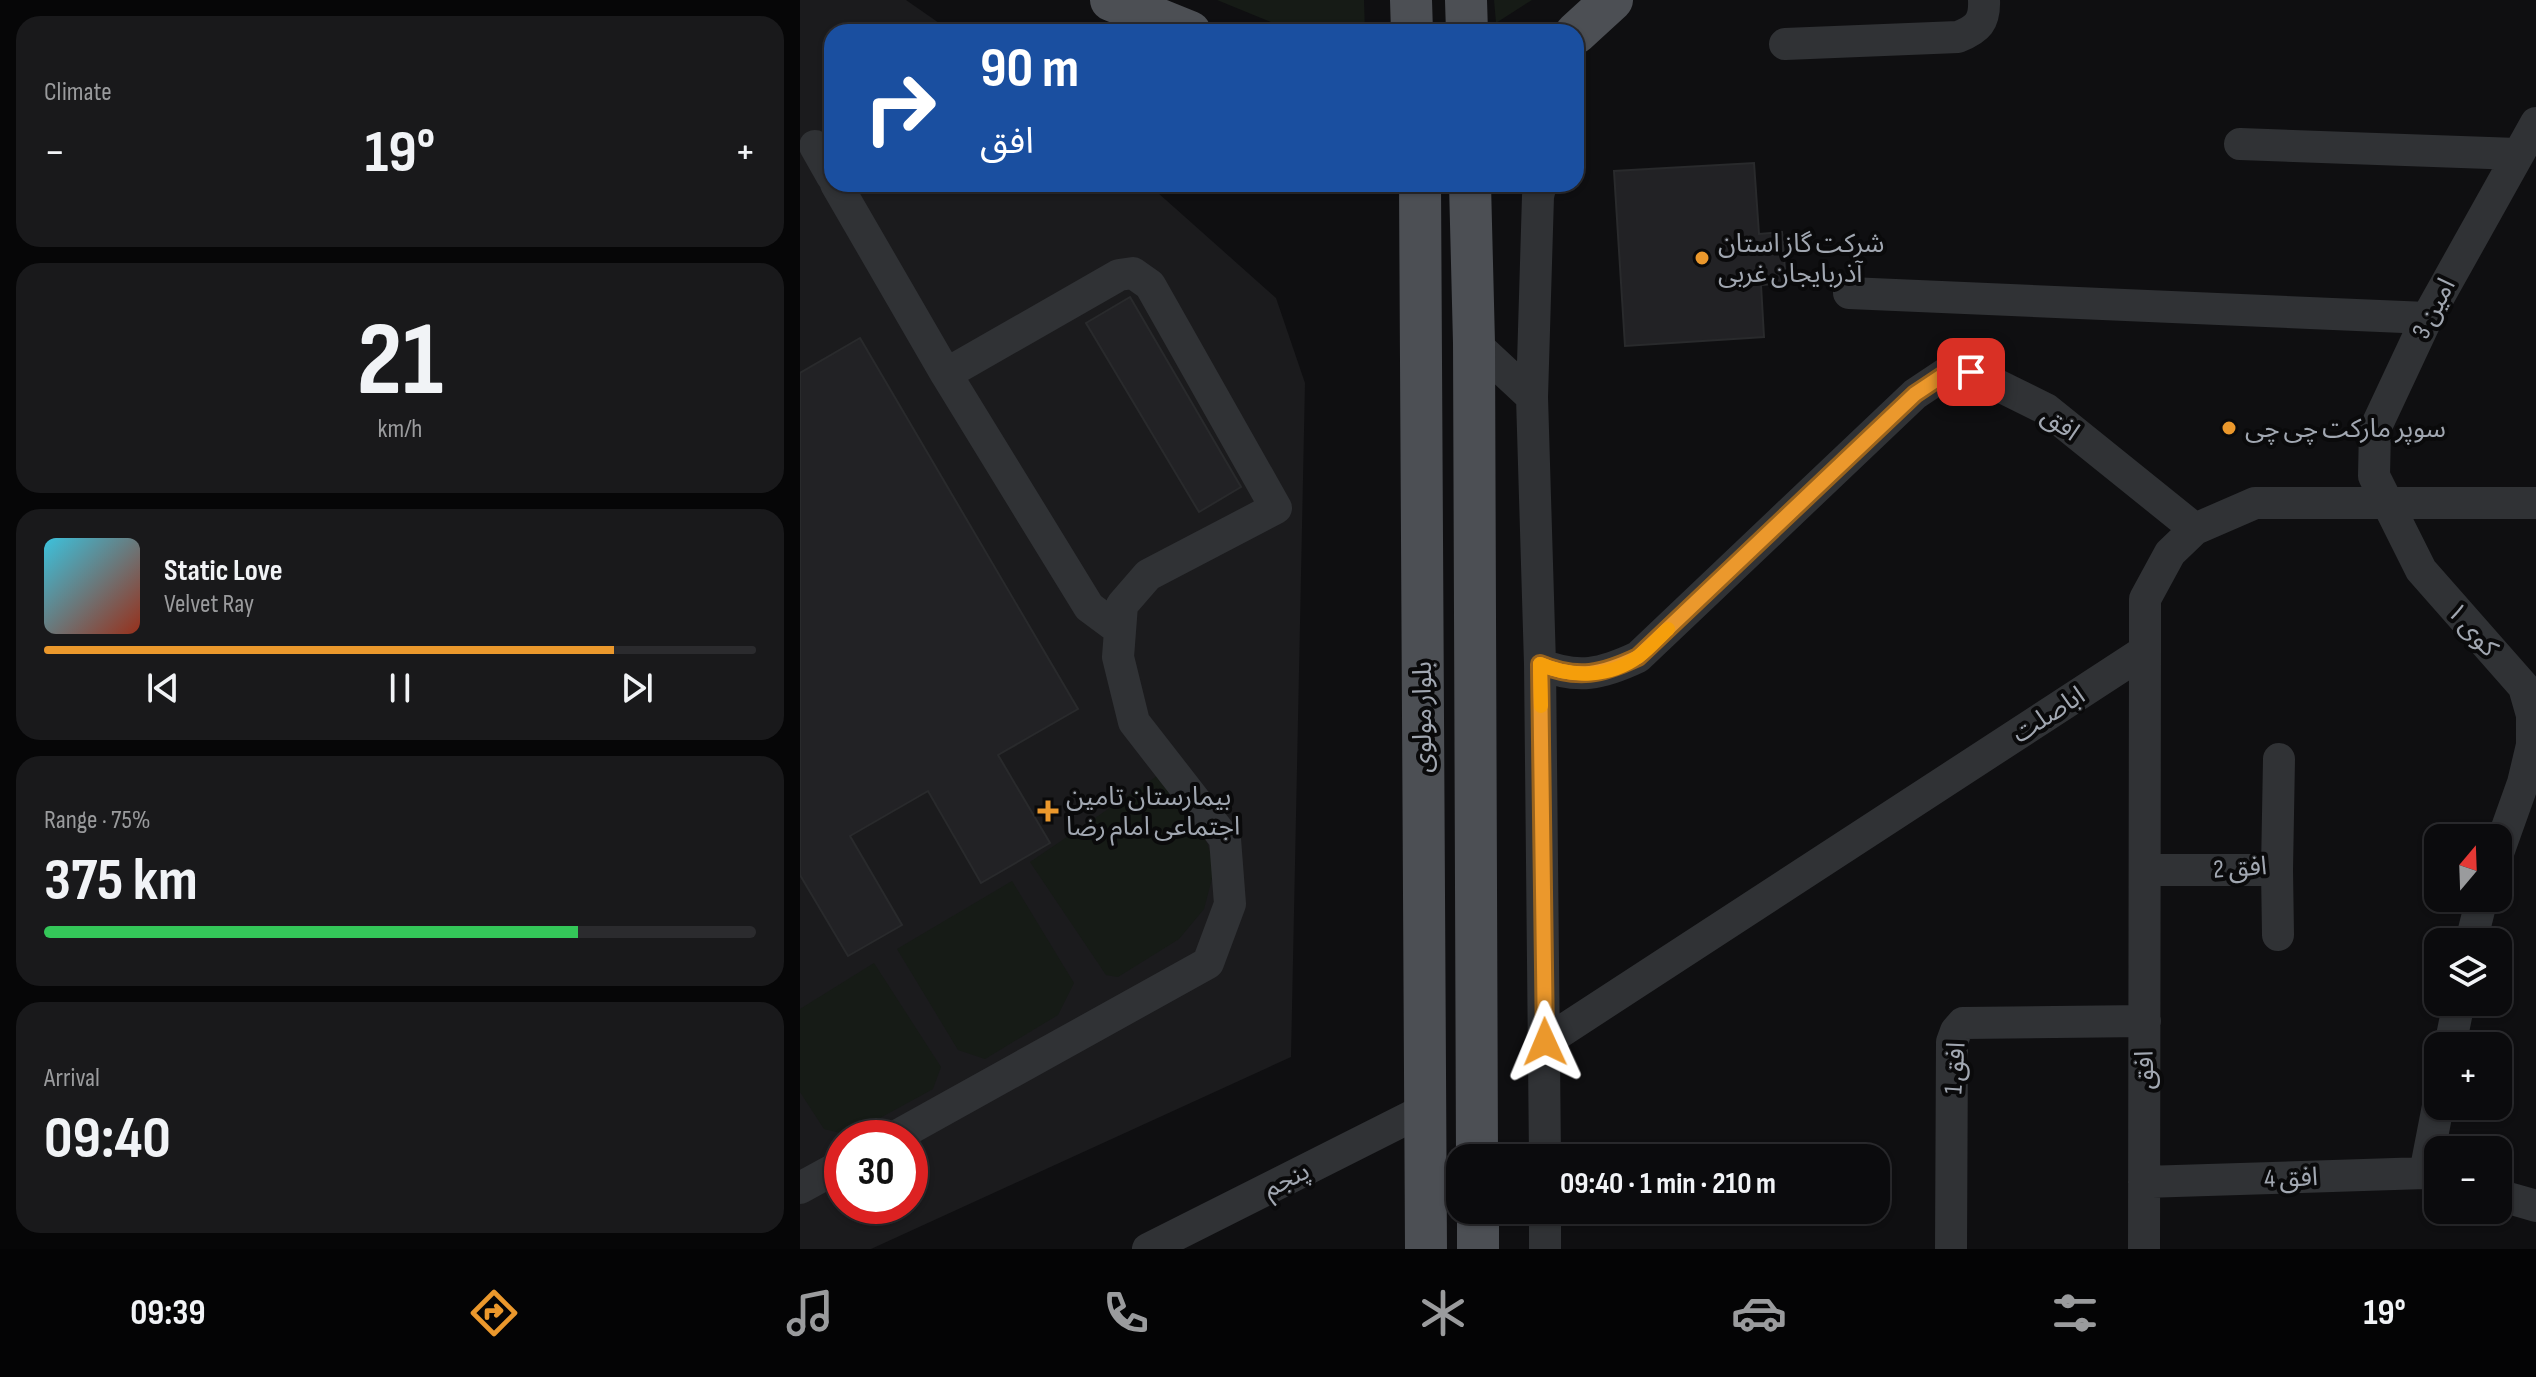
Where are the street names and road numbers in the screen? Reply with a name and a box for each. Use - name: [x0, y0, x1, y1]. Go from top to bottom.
- street label: امین 3: [2406, 273, 2463, 344]
- street label: افق: [2035, 400, 2085, 448]
- street label: کوی ۱: [2440, 597, 2504, 664]
- street label: بلوار مولوی: [1408, 661, 1439, 773]
- street label: اباصلت: [2007, 680, 2091, 750]
- street label: افق 2: [2212, 851, 2268, 886]
- street label: افق 1: [1938, 1041, 1973, 1095]
- street label: افق: [2130, 1051, 2161, 1089]
- street label: پنجم: [1258, 1156, 1316, 1208]
- street label: افق 4: [2264, 1162, 2318, 1195]

